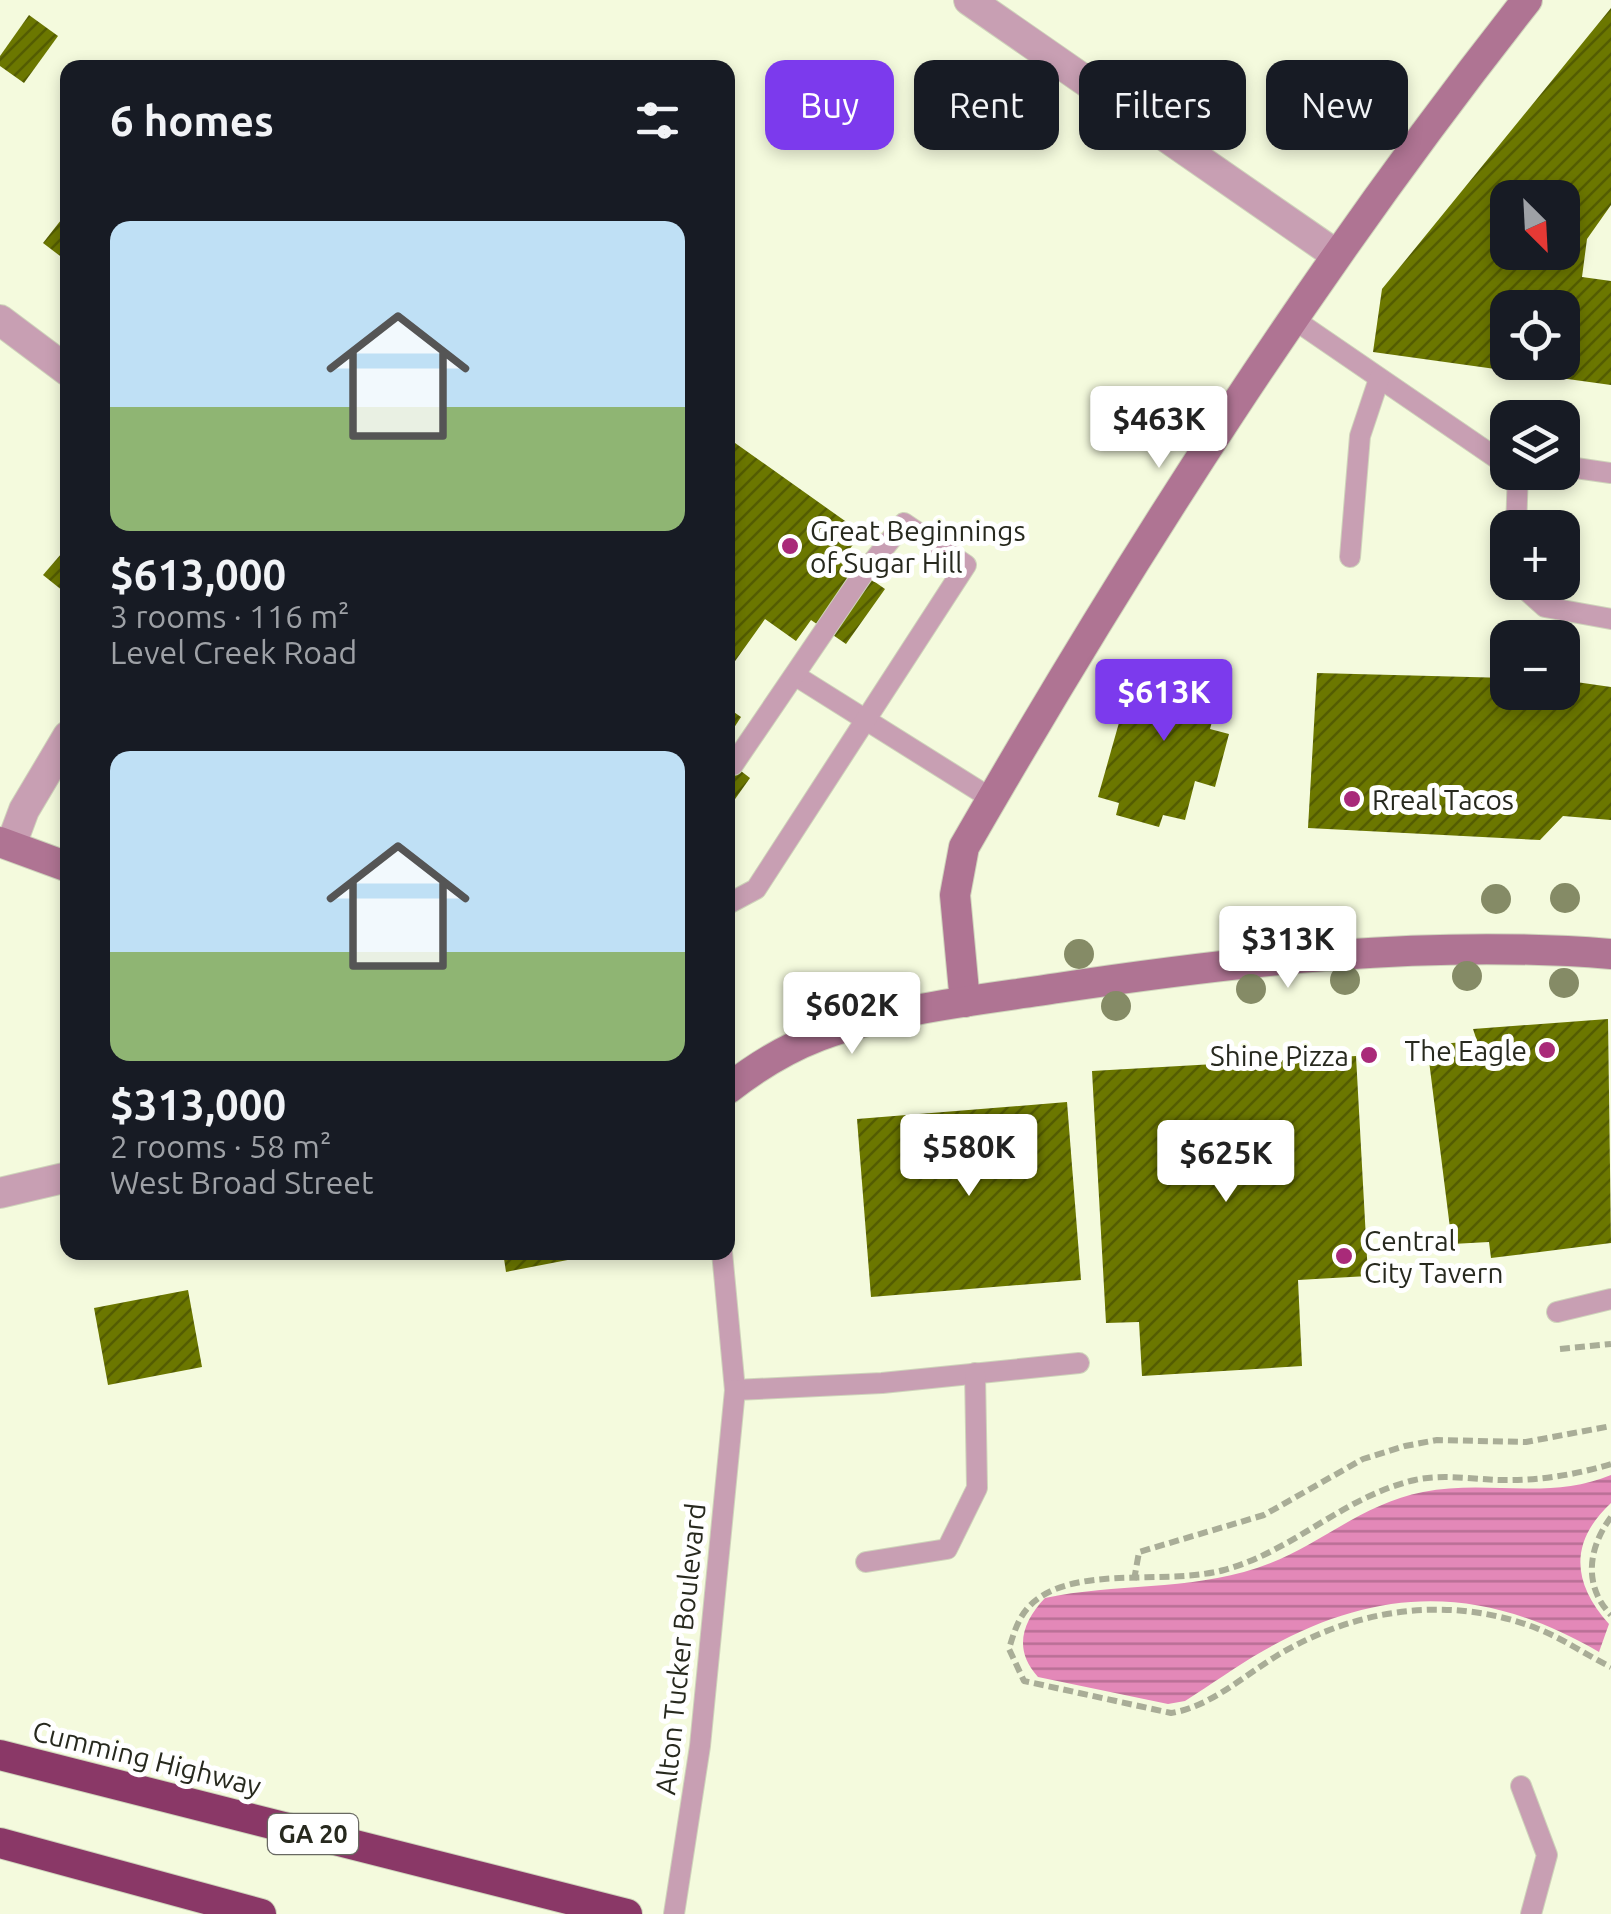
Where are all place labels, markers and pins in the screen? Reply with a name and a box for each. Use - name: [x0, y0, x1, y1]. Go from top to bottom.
- pin: $463K: [1089, 386, 1229, 471]
- place label: Great Beginnings of Sugar Hill: [810, 515, 1026, 578]
- marker: Great Beginnings of Sugar Hill: [779, 535, 801, 557]
- pin: $613K: [1094, 659, 1234, 744]
- place label: Rreal Tacos: [1372, 784, 1514, 815]
- marker: Rreal Tacos: [1341, 788, 1363, 810]
- pin: $313K: [1218, 906, 1358, 991]
- pin: $602K: [782, 972, 922, 1057]
- place label: The Eagle: [1405, 1035, 1527, 1066]
- marker: The Eagle: [1536, 1039, 1558, 1061]
- place label: Shine Pizza: [1210, 1040, 1349, 1071]
- marker: Shine Pizza: [1358, 1044, 1380, 1066]
- pin: $580K: [899, 1114, 1039, 1199]
- pin: $625K: [1156, 1120, 1296, 1205]
- place label: Central City Tavern: [1364, 1225, 1503, 1288]
- marker: Central City Tavern: [1333, 1245, 1355, 1267]

